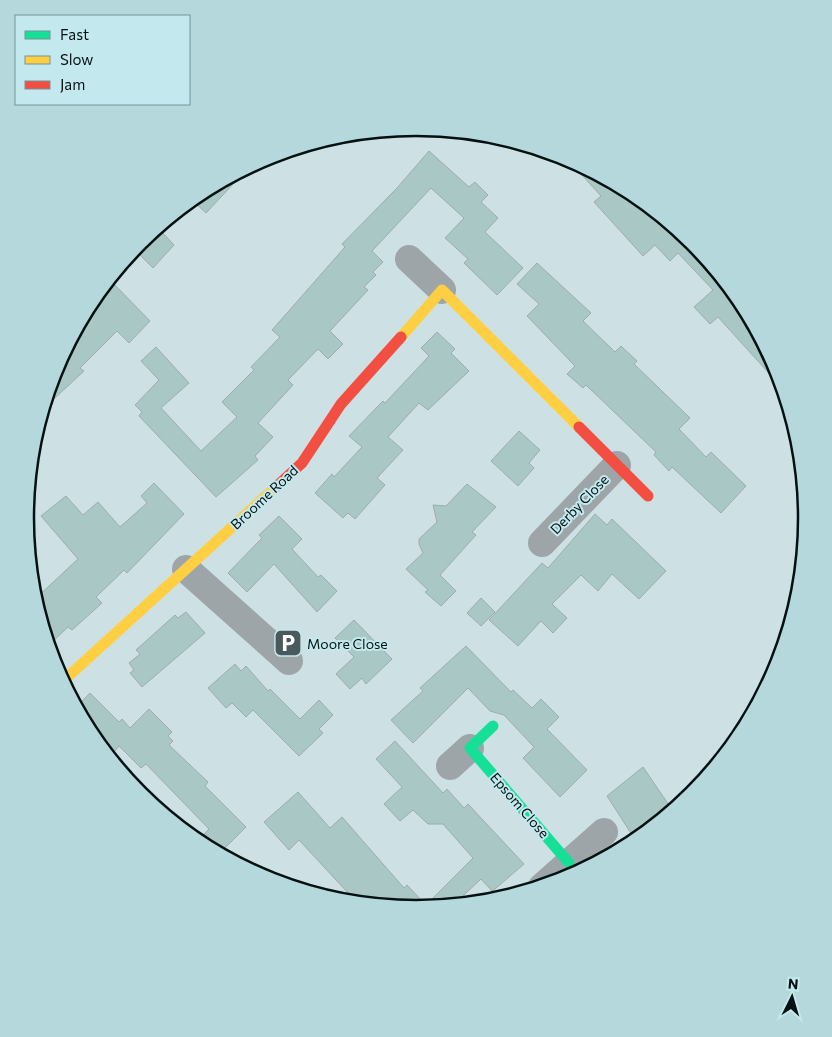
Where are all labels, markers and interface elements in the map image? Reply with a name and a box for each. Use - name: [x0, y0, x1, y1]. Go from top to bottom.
- legend: [15, 15, 190, 105]
- text: Fast: [60, 25, 89, 43]
- text: Slow: [60, 50, 93, 68]
- text: Jam: [60, 75, 85, 93]
- street label: Broome Road: [227, 461, 301, 533]
- street label: Derby Close: [546, 471, 612, 537]
- parking icon: Moore Close: [273, 628, 303, 658]
- place label: Moore Close: [307, 635, 388, 652]
- street label: Epsom Close: [487, 769, 553, 841]
- north arrow: [767, 972, 817, 1022]
- text: N: [787, 975, 799, 992]

